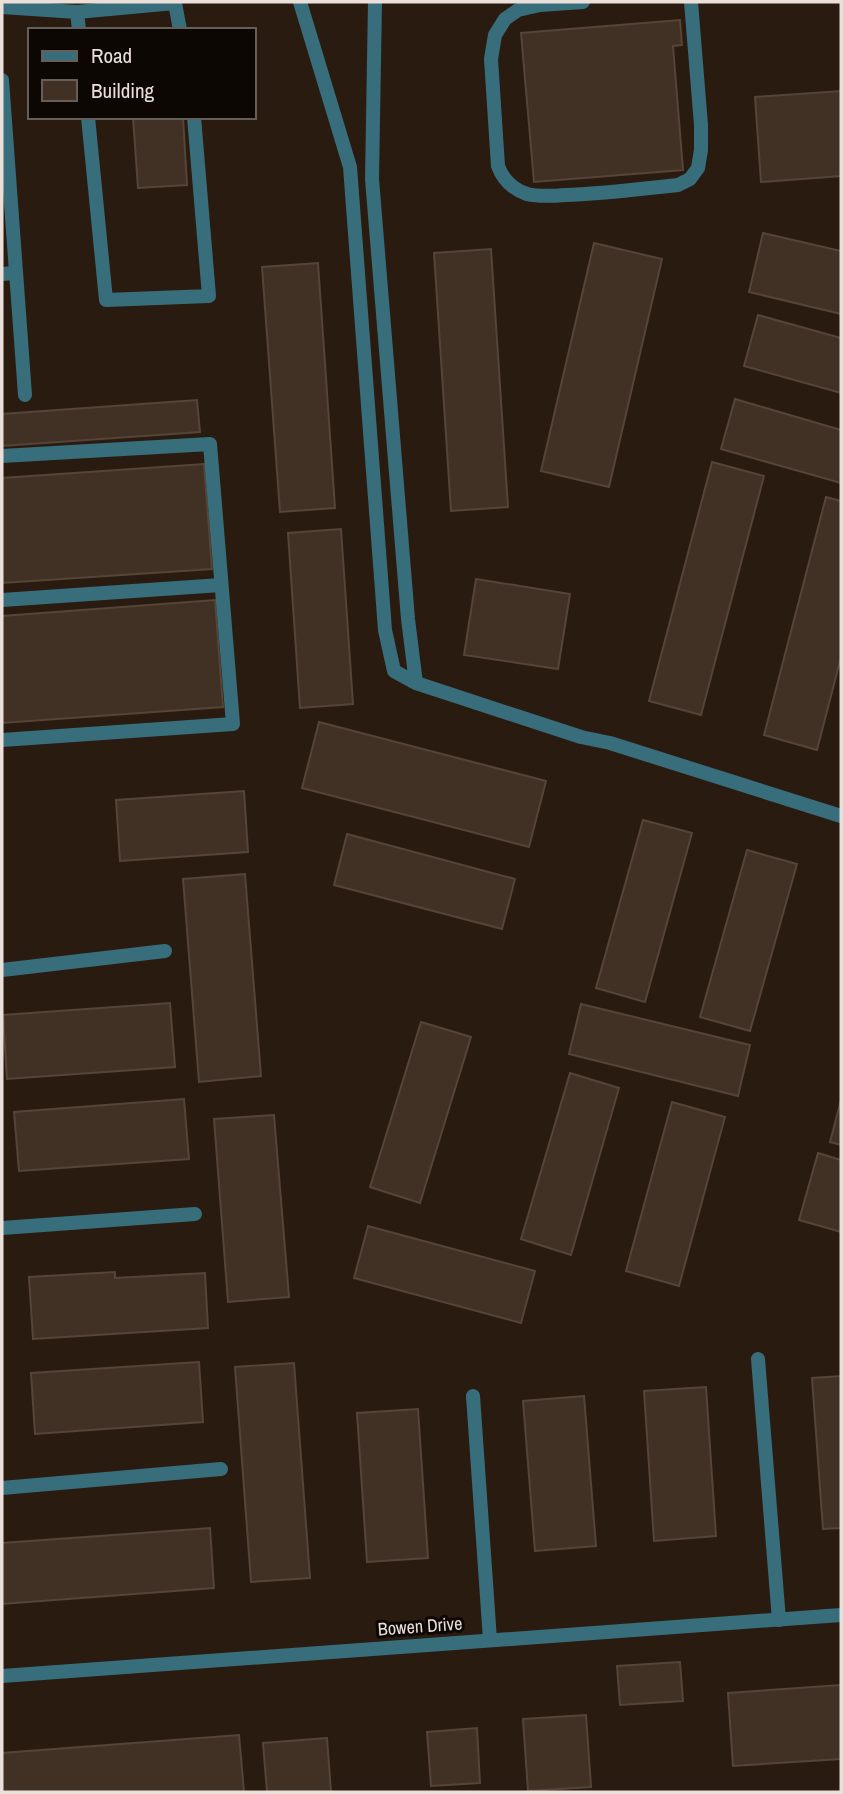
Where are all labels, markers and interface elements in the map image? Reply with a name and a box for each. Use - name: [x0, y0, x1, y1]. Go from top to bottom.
- legend: [28, 28, 256, 119]
- text: Road: [91, 41, 132, 70]
- text: Building: [91, 76, 155, 105]
- street label: Bowen Drive: [377, 1611, 463, 1641]

